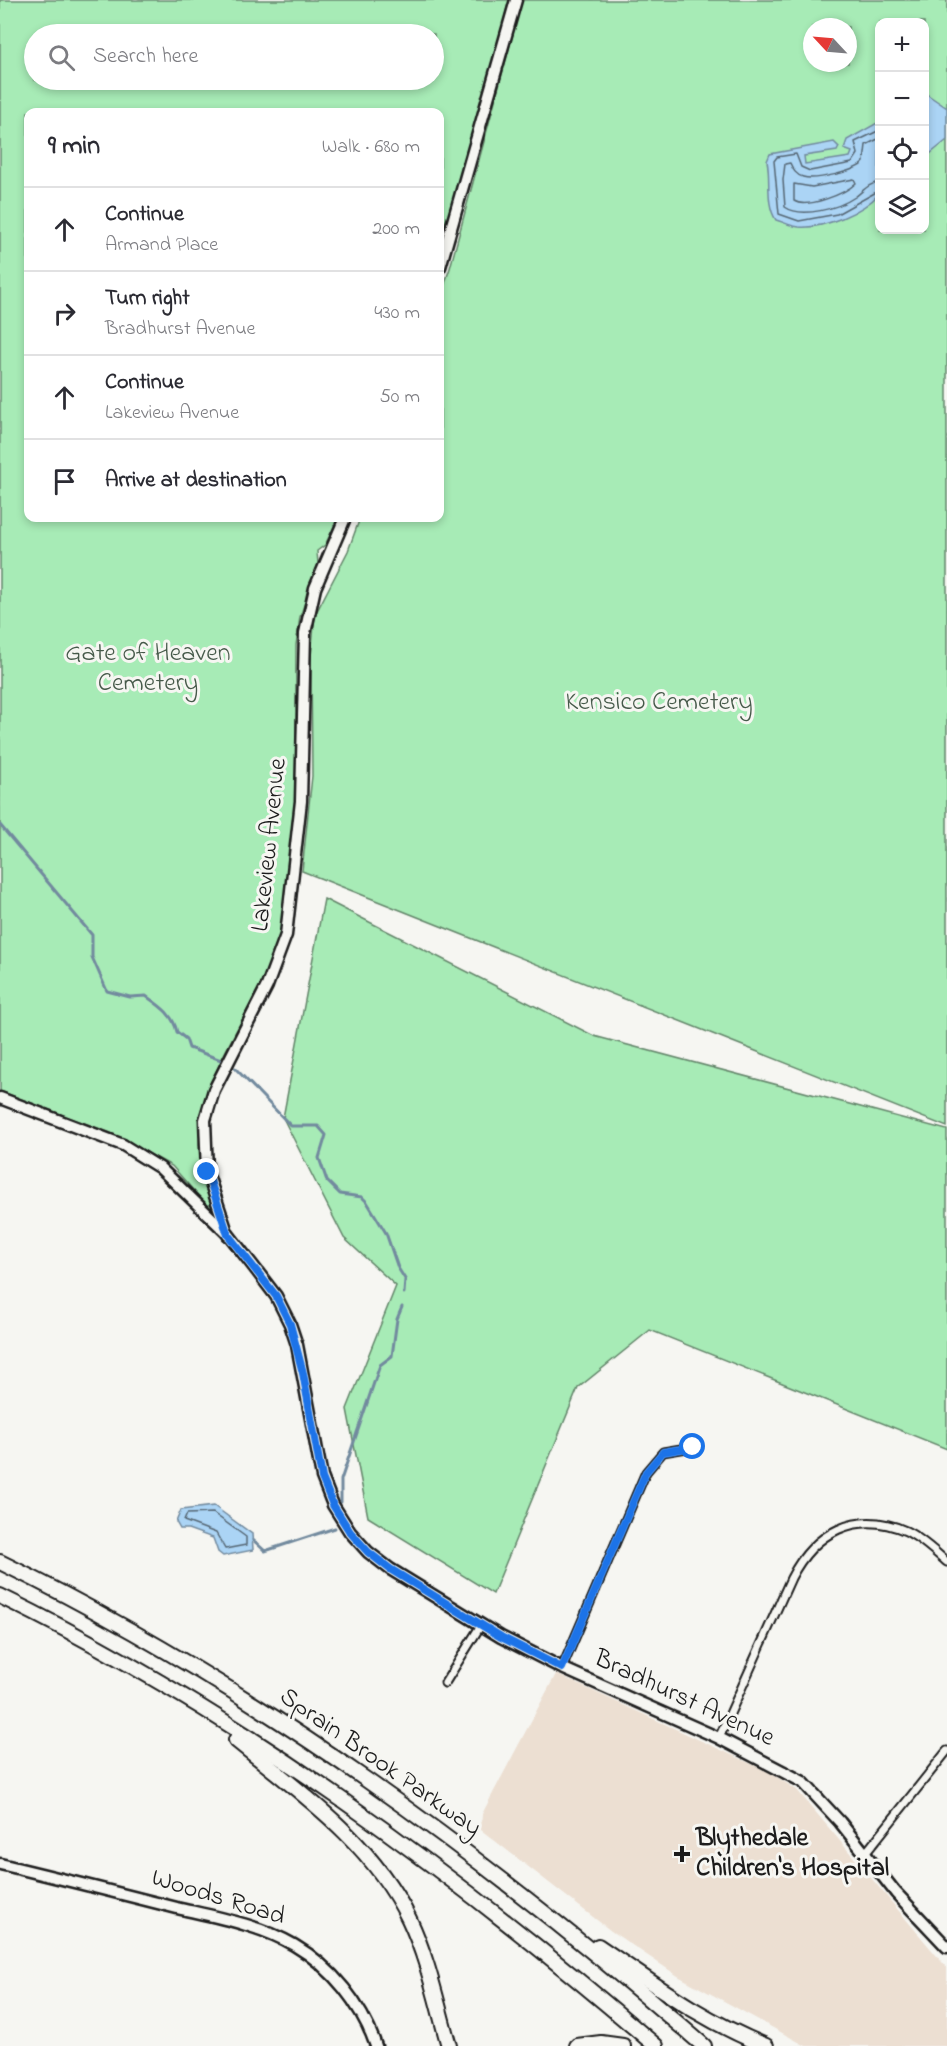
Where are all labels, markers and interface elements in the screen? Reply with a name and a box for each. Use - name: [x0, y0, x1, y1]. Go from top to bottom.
- north arrow: [803, 18, 857, 72]
- map controls: [875, 18, 929, 234]
- button: +: [875, 18, 929, 72]
- search box: [24, 24, 444, 90]
- icon: search: [45, 41, 78, 74]
- text: Search here: [93, 41, 198, 73]
- button: −: [875, 72, 929, 126]
- button: locate: [875, 126, 929, 180]
- text: 9 min: [48, 128, 100, 166]
- text: Walk · 680 m: [322, 133, 420, 162]
- button: layers: [875, 180, 929, 234]
- text: Continue: [105, 199, 184, 231]
- icon: ahead: [48, 213, 81, 246]
- text: 200 m: [372, 215, 420, 244]
- text: Armand Place: [105, 231, 218, 260]
- text: Turn right: [105, 283, 190, 315]
- icon: right: [48, 297, 81, 330]
- text: 430 m: [374, 299, 420, 328]
- text: Bradhurst Avenue: [105, 315, 255, 344]
- text: Continue: [105, 367, 184, 399]
- icon: ahead: [48, 381, 81, 414]
- text: 50 m: [379, 383, 420, 412]
- text: Lakeview Avenue: [105, 399, 239, 428]
- icon: arrive: [48, 465, 81, 498]
- text: Arrive at destination: [105, 465, 287, 497]
- park label: Gate of Heaven Cemetery: [65, 635, 231, 703]
- park label: Kensico Cemetery: [565, 684, 753, 722]
- street label: Lakeview Avenue: [242, 756, 298, 934]
- route end: [193, 1158, 219, 1184]
- route start: [679, 1433, 705, 1459]
- street label: Bradhurst Avenue: [586, 1640, 781, 1758]
- street label: Sprain Brook Parkway: [271, 1679, 489, 1847]
- place label: Blythedale Children's Hospital: [695, 1820, 889, 1888]
- marker: Blythedale Children's Hospital: [673, 1845, 691, 1863]
- street label: Woods Road: [146, 1860, 290, 1936]

